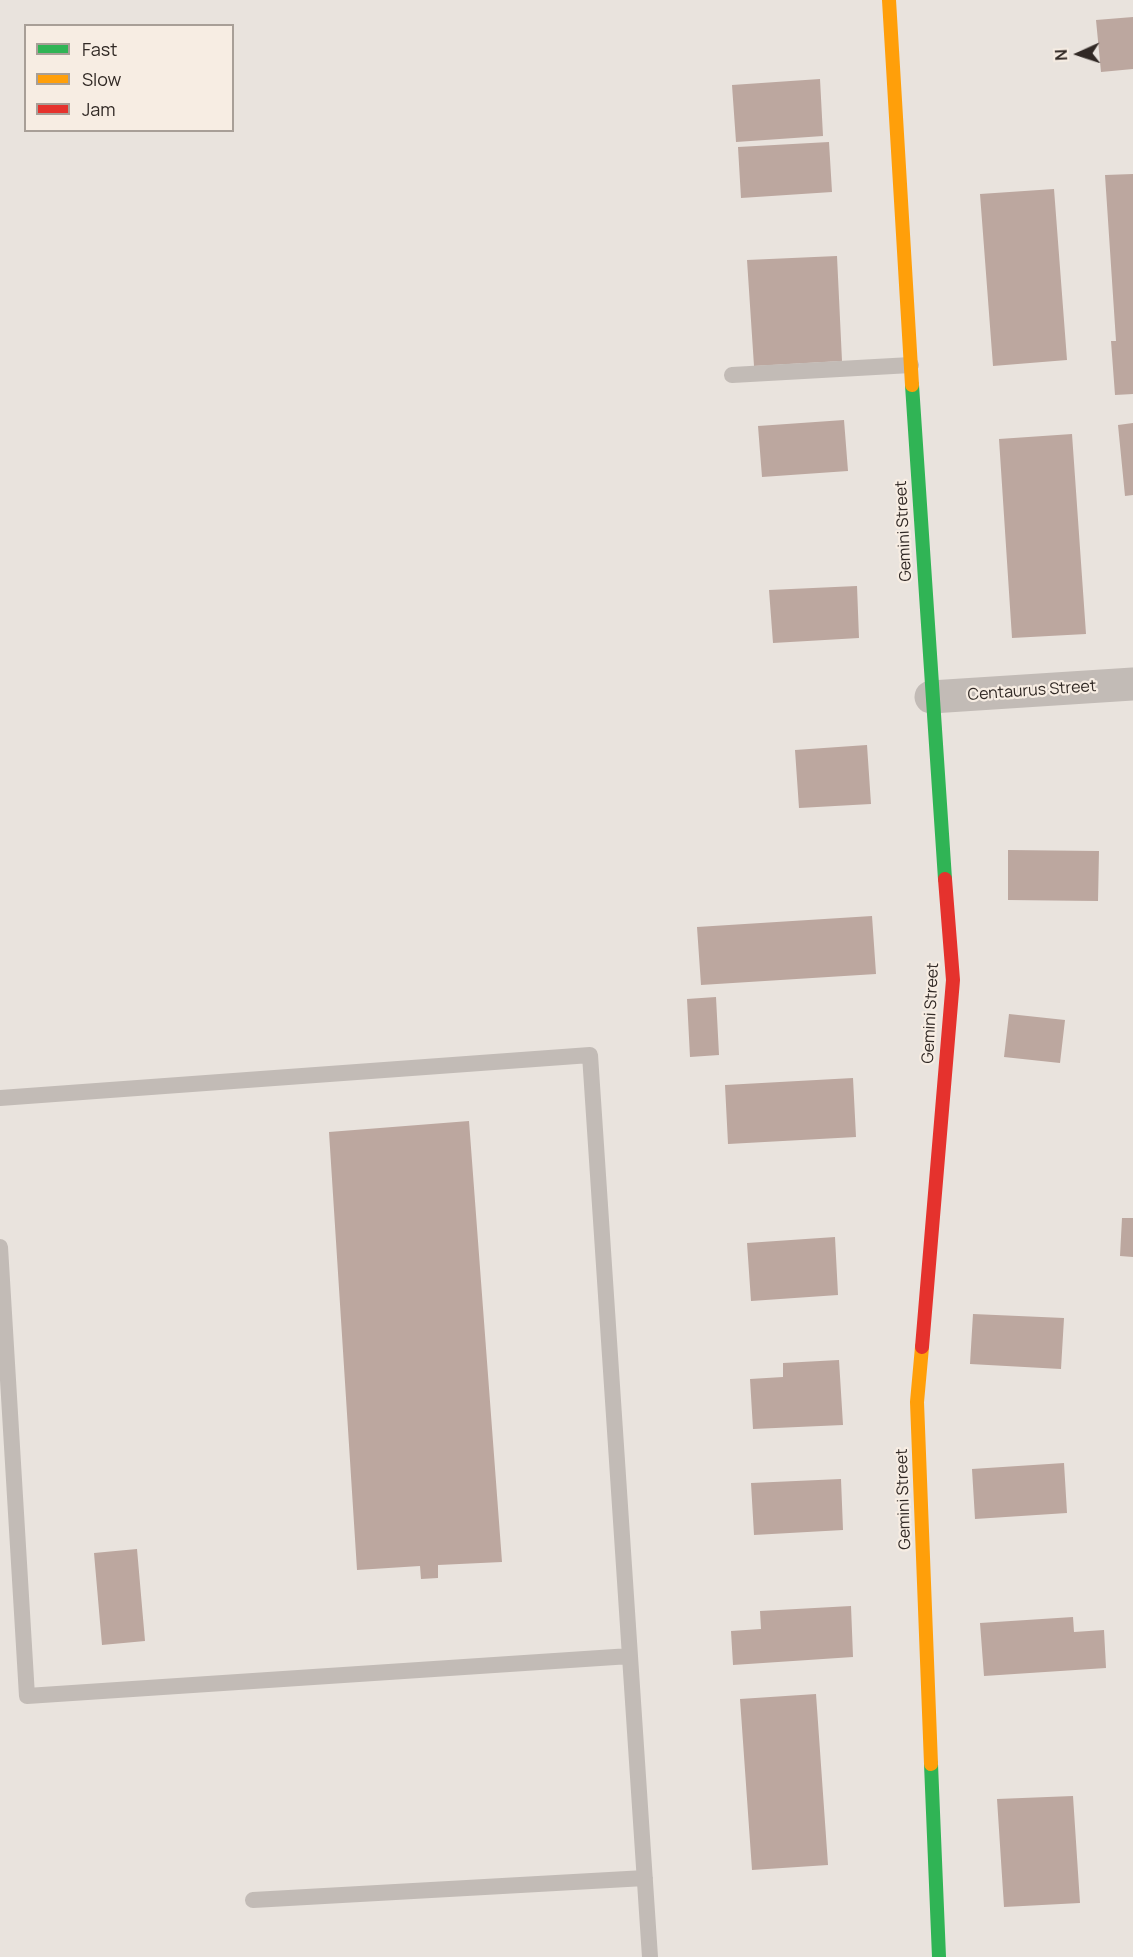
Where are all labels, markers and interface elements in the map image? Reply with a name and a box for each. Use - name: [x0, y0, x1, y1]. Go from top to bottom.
- legend: [24, 24, 234, 132]
- north arrow: [1049, 24, 1109, 84]
- text: Fast: [82, 37, 117, 61]
- text: N: [1050, 49, 1072, 61]
- text: Slow: [82, 67, 121, 91]
- text: Jam: [82, 97, 116, 121]
- street label: Gemini Street: [892, 480, 916, 582]
- street label: Centaurus Street: [967, 677, 1097, 705]
- street label: Gemini Street: [919, 962, 943, 1064]
- street label: Gemini Street: [893, 1448, 915, 1550]

